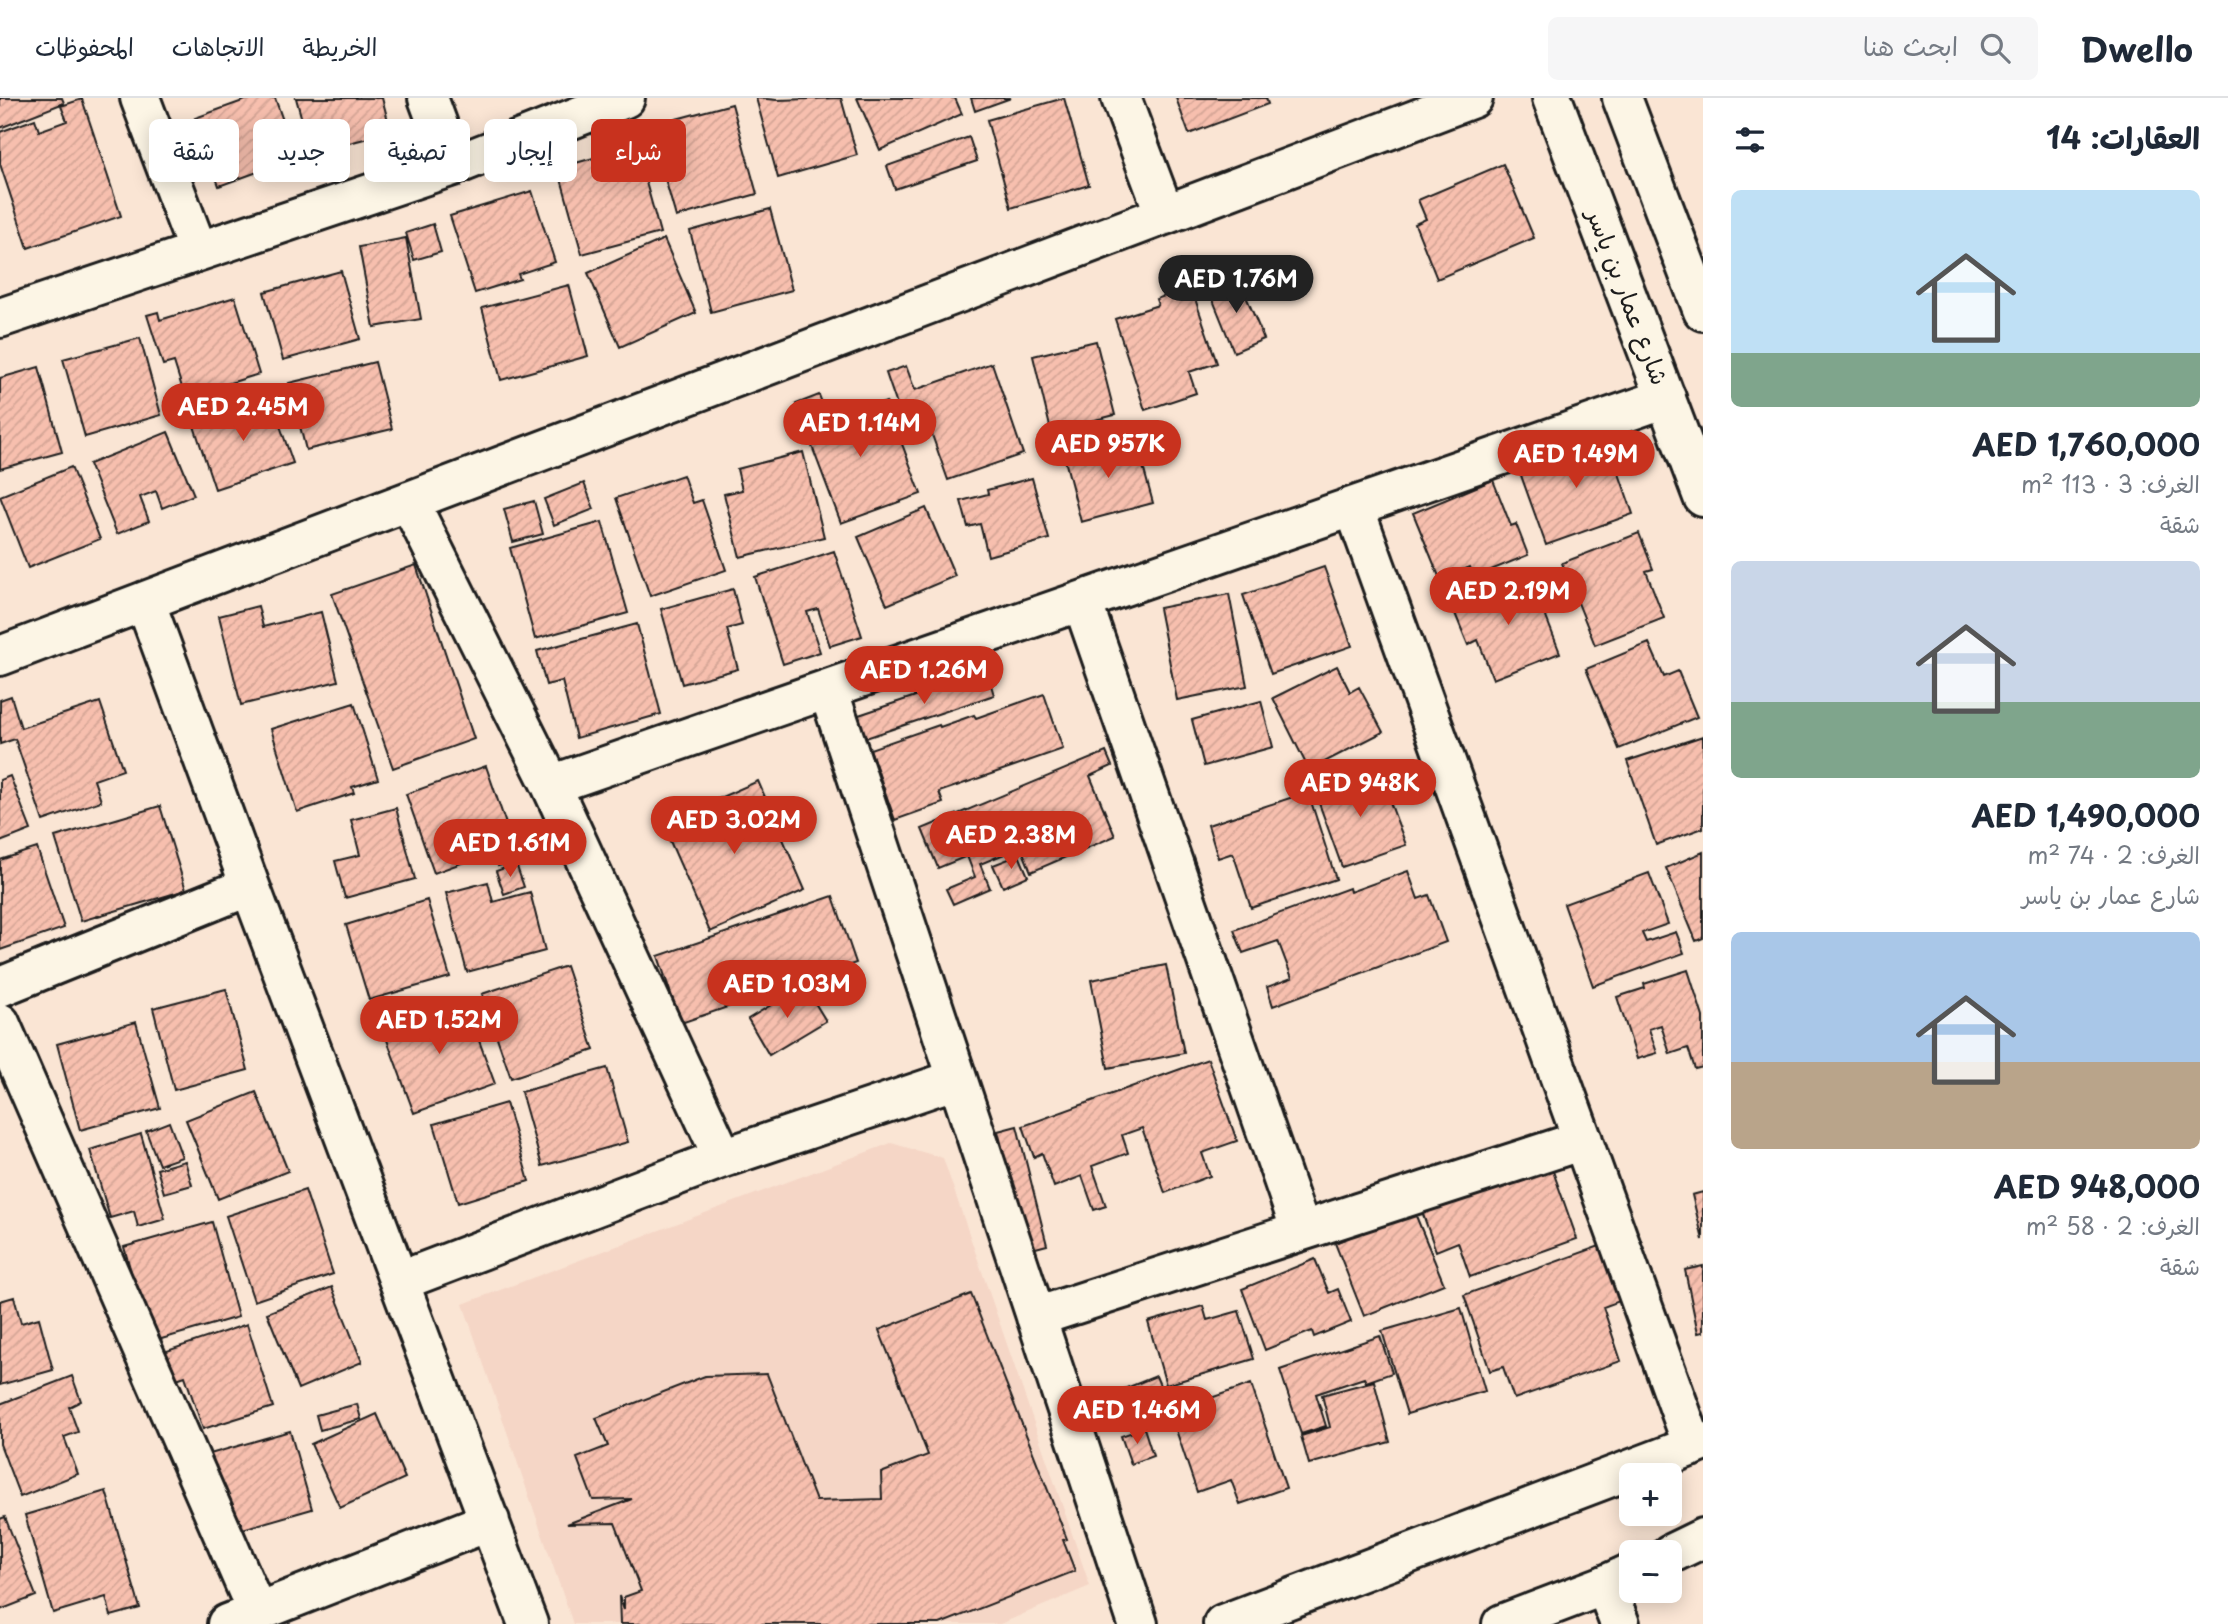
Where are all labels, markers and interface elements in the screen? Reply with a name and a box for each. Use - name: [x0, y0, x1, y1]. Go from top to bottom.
- search box: [1548, 17, 2038, 80]
- text: Dwello: [2080, 23, 2193, 73]
- text: ابحث هنا: [1863, 26, 1958, 65]
- text: المحفوظات: [35, 28, 134, 64]
- text: الاتجاهات: [172, 28, 265, 64]
- text: الخريطة: [303, 28, 377, 64]
- icon: search: [1976, 29, 2014, 67]
- text: العقارات: 14: [2046, 114, 2200, 159]
- chip: شقة: [149, 119, 239, 182]
- chip: جديد: [253, 119, 350, 182]
- chip: تصفية: [364, 119, 470, 182]
- chip: إيجار: [484, 119, 577, 182]
- chip: شراء: [591, 119, 686, 182]
- icon: filters: [1731, 121, 1769, 159]
- street label: شارع عمار بن ياسر: [1577, 201, 1679, 390]
- icon: home: [1903, 235, 2029, 361]
- pin: AED 1.76M: [1156, 256, 1316, 315]
- text: AED 1.76M: [1174, 260, 1298, 295]
- pin: AED 2.45M: [163, 384, 323, 443]
- text: AED 2.45M: [178, 388, 308, 423]
- pin: AED 1.14M: [780, 400, 940, 459]
- text: AED 1.14M: [799, 404, 921, 439]
- pin: AED 957K: [1036, 420, 1180, 480]
- text: AED 1,760,000: [1972, 421, 2200, 466]
- text: AED 957K: [1051, 425, 1165, 460]
- pin: AED 1.49M: [1496, 430, 1656, 490]
- text: AED 1.49M: [1514, 435, 1638, 470]
- text: الغرف: 3 · 113 m²: [2021, 466, 2200, 501]
- text: شقة: [2160, 506, 2200, 541]
- pin: AED 2.19M: [1428, 568, 1588, 627]
- text: AED 2.19M: [1446, 572, 1570, 607]
- icon: home: [1903, 606, 2029, 732]
- pin: AED 1.26M: [844, 646, 1004, 706]
- text: AED 1.26M: [860, 651, 988, 686]
- pin: AED 948K: [1288, 760, 1432, 819]
- text: AED 948K: [1300, 764, 1420, 799]
- text: AED 1,490,000: [1971, 792, 2200, 837]
- pin: AED 3.02M: [654, 796, 814, 856]
- text: AED 3.02M: [667, 801, 801, 836]
- pin: AED 2.38M: [931, 812, 1091, 871]
- text: AED 2.38M: [946, 816, 1076, 851]
- pin: AED 1.61M: [430, 820, 590, 879]
- text: AED 1.61M: [449, 824, 571, 859]
- text: الغرف: 2 · 74 m²: [2028, 837, 2200, 872]
- text: شارع عمار بن ياسر: [2022, 877, 2200, 912]
- pin: AED 1.03M: [707, 960, 867, 1020]
- text: AED 1.03M: [723, 965, 851, 1000]
- icon: home: [1903, 977, 2029, 1103]
- pin: AED 1.52M: [359, 996, 519, 1056]
- text: AED 1.52M: [376, 1001, 502, 1036]
- text: AED 948,000: [1994, 1163, 2200, 1208]
- text: الغرف: 2 · 58 m²: [2026, 1208, 2200, 1243]
- text: شقة: [2160, 1248, 2200, 1283]
- pin: AED 1.46M: [1057, 1386, 1217, 1446]
- text: AED 1.46M: [1073, 1391, 1201, 1426]
- map controls: [1619, 1463, 1682, 1603]
- button: +: [1619, 1463, 1682, 1526]
- button: −: [1619, 1540, 1682, 1603]

